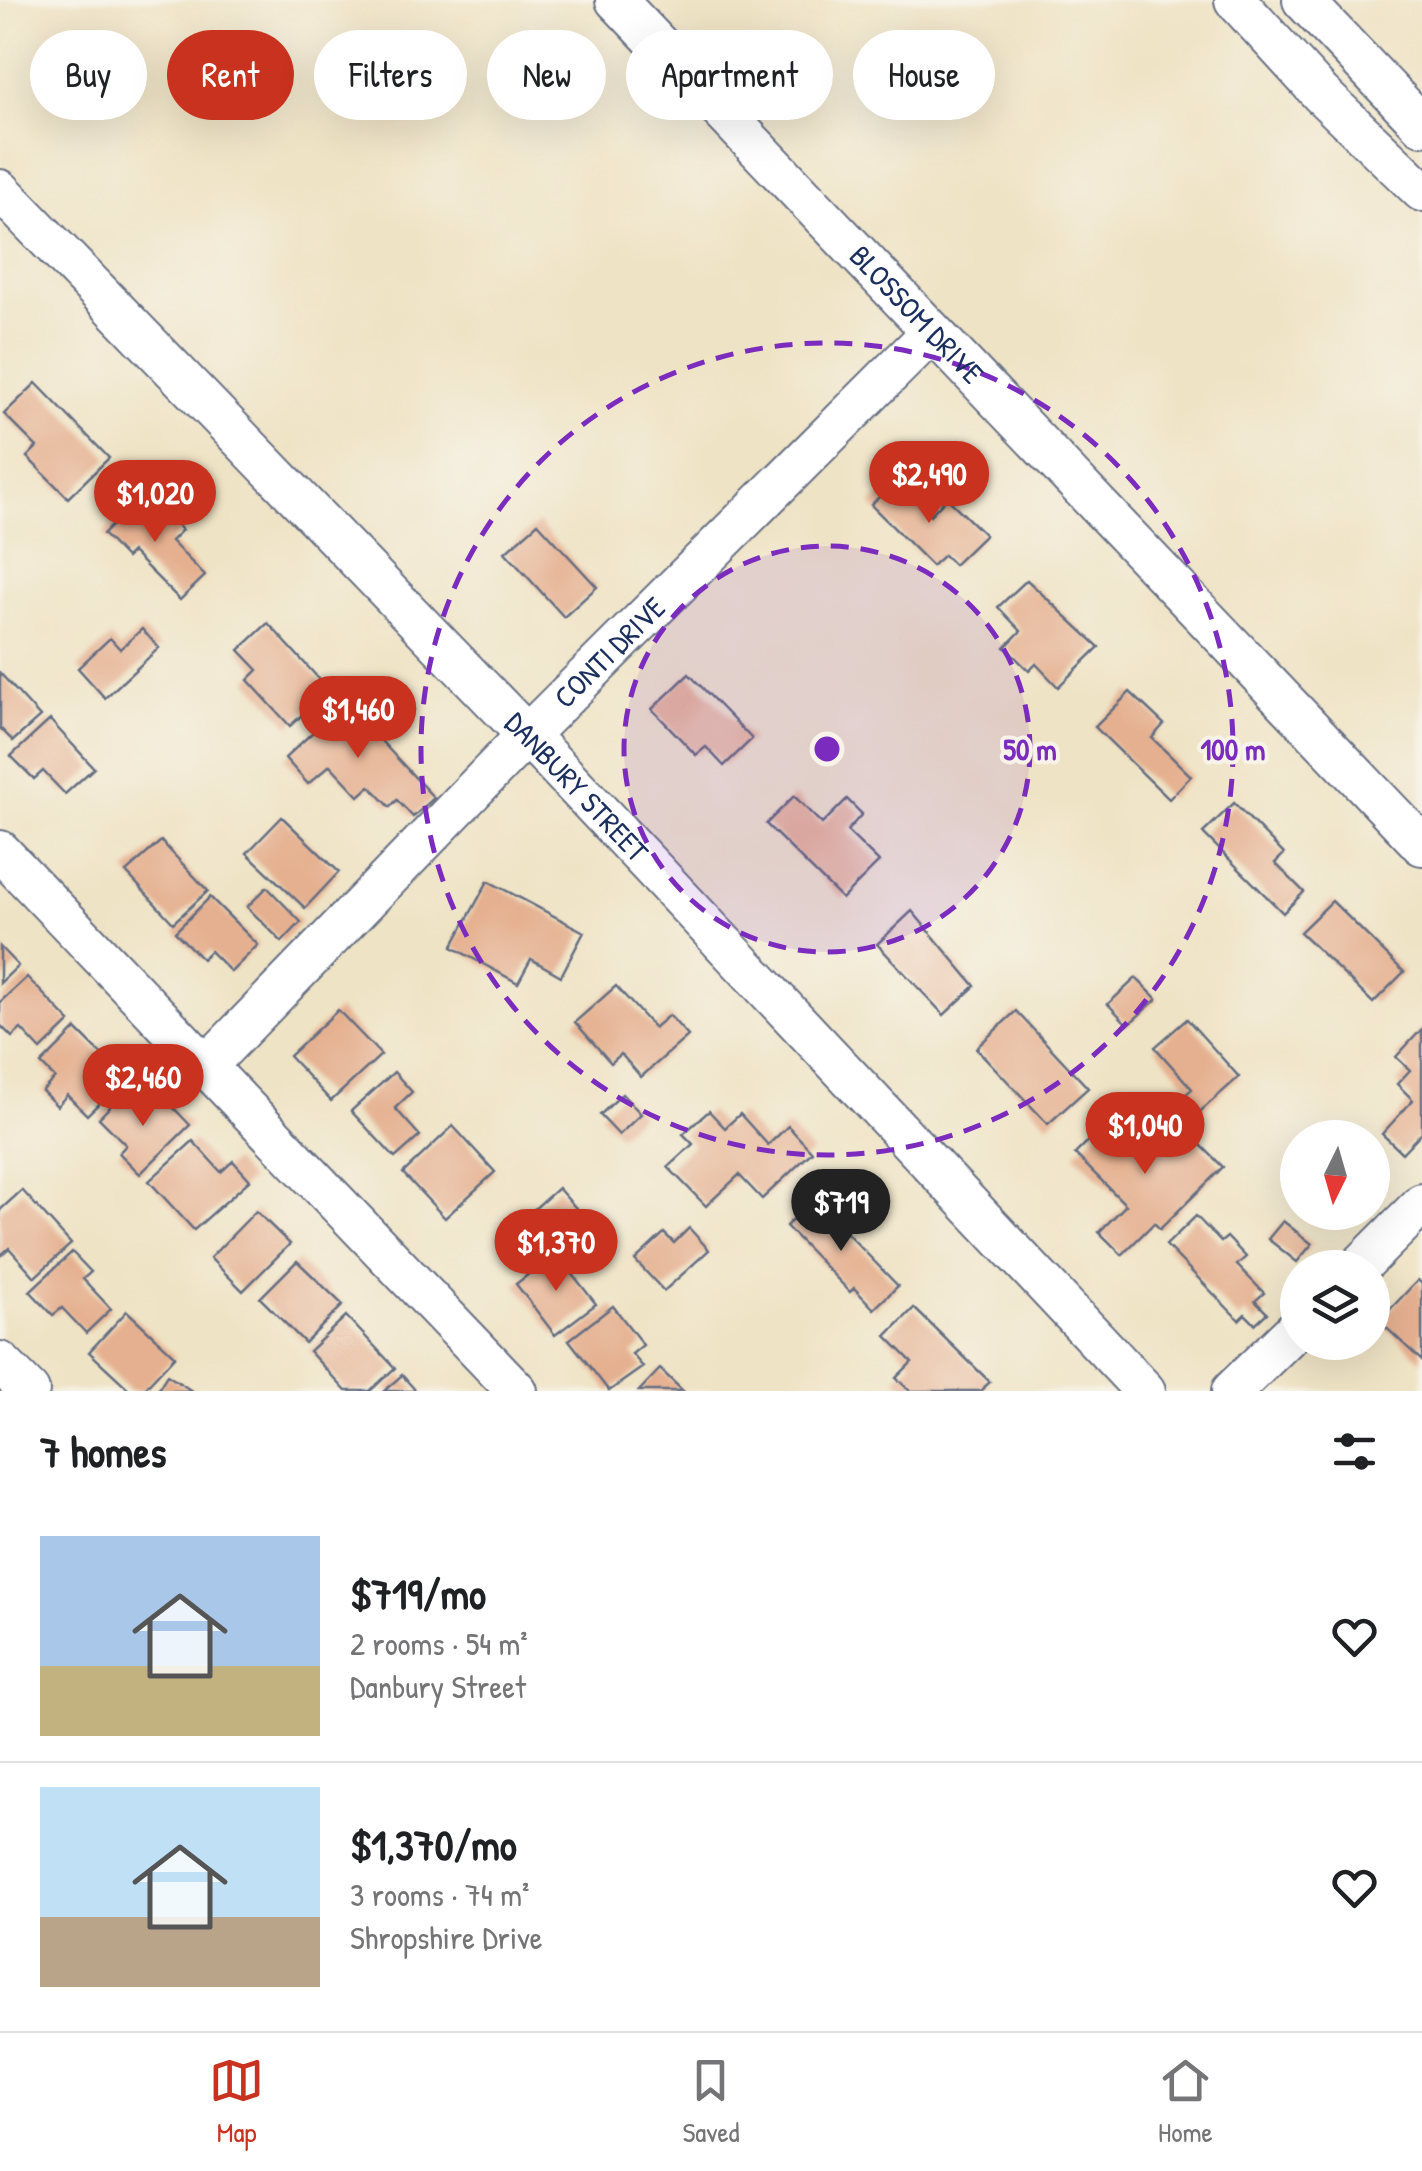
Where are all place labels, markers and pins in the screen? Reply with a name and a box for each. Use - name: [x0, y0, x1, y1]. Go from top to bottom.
- pin: $2,490: [848, 441, 1010, 526]
- pin: $1,020: [74, 460, 236, 545]
- pin: $1,460: [277, 676, 439, 761]
- centre of rings: [809, 731, 845, 767]
- pin: $2,460: [62, 1044, 224, 1129]
- pin: $1,040: [1064, 1092, 1226, 1177]
- pin: $719: [782, 1169, 900, 1254]
- pin: $1,370: [475, 1209, 637, 1294]

